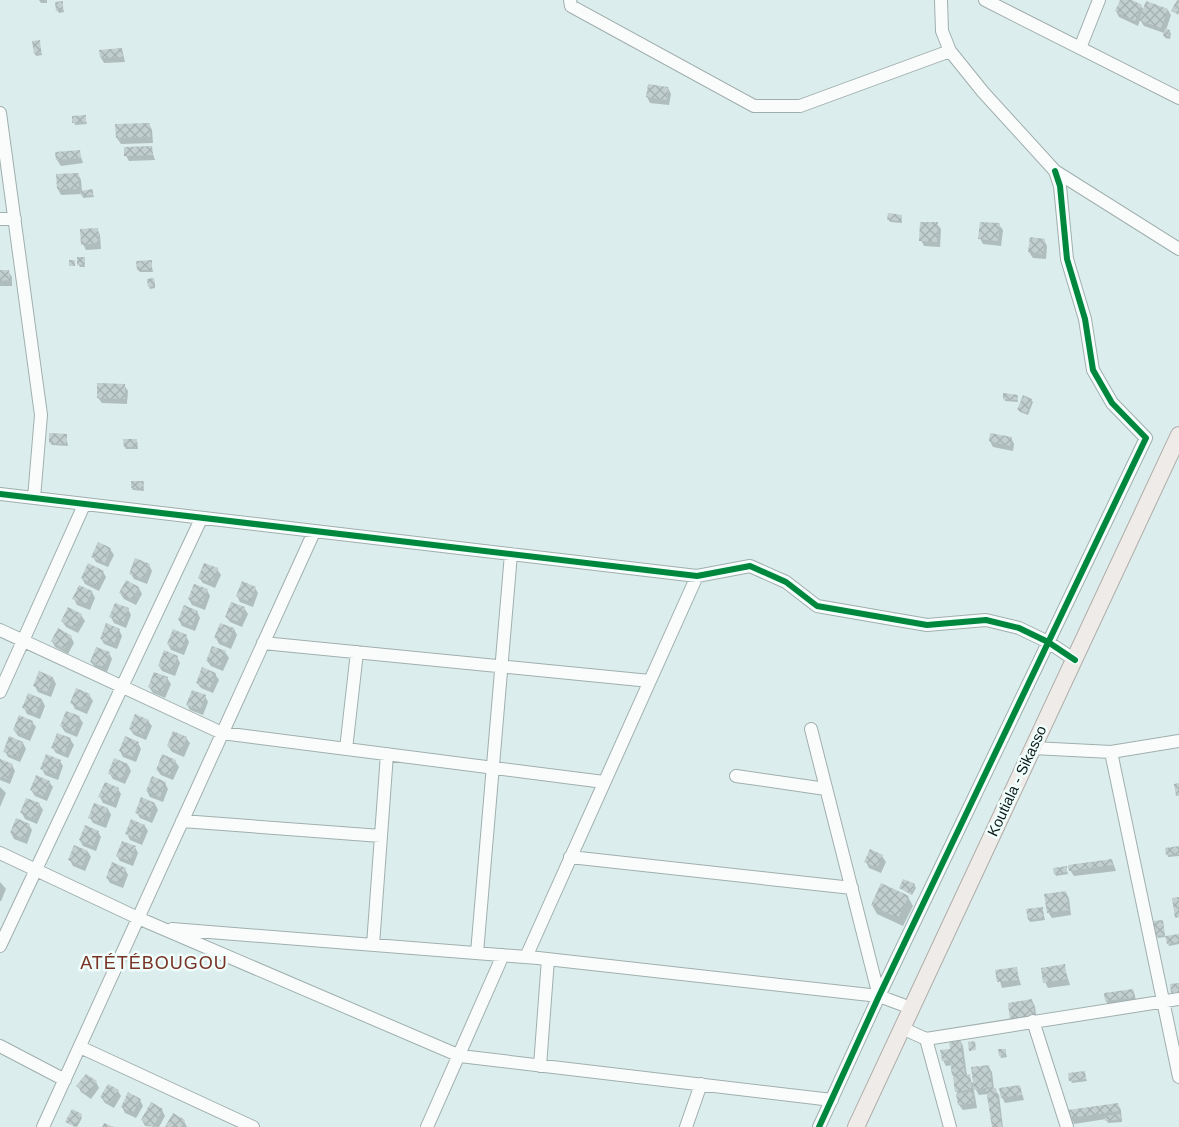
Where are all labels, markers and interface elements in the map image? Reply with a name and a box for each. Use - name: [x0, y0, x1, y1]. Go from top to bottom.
- street label: Koutiala - Sikasso: [983, 723, 1050, 839]
- district label: ATÉTÉBOUGOU: [80, 953, 228, 973]

